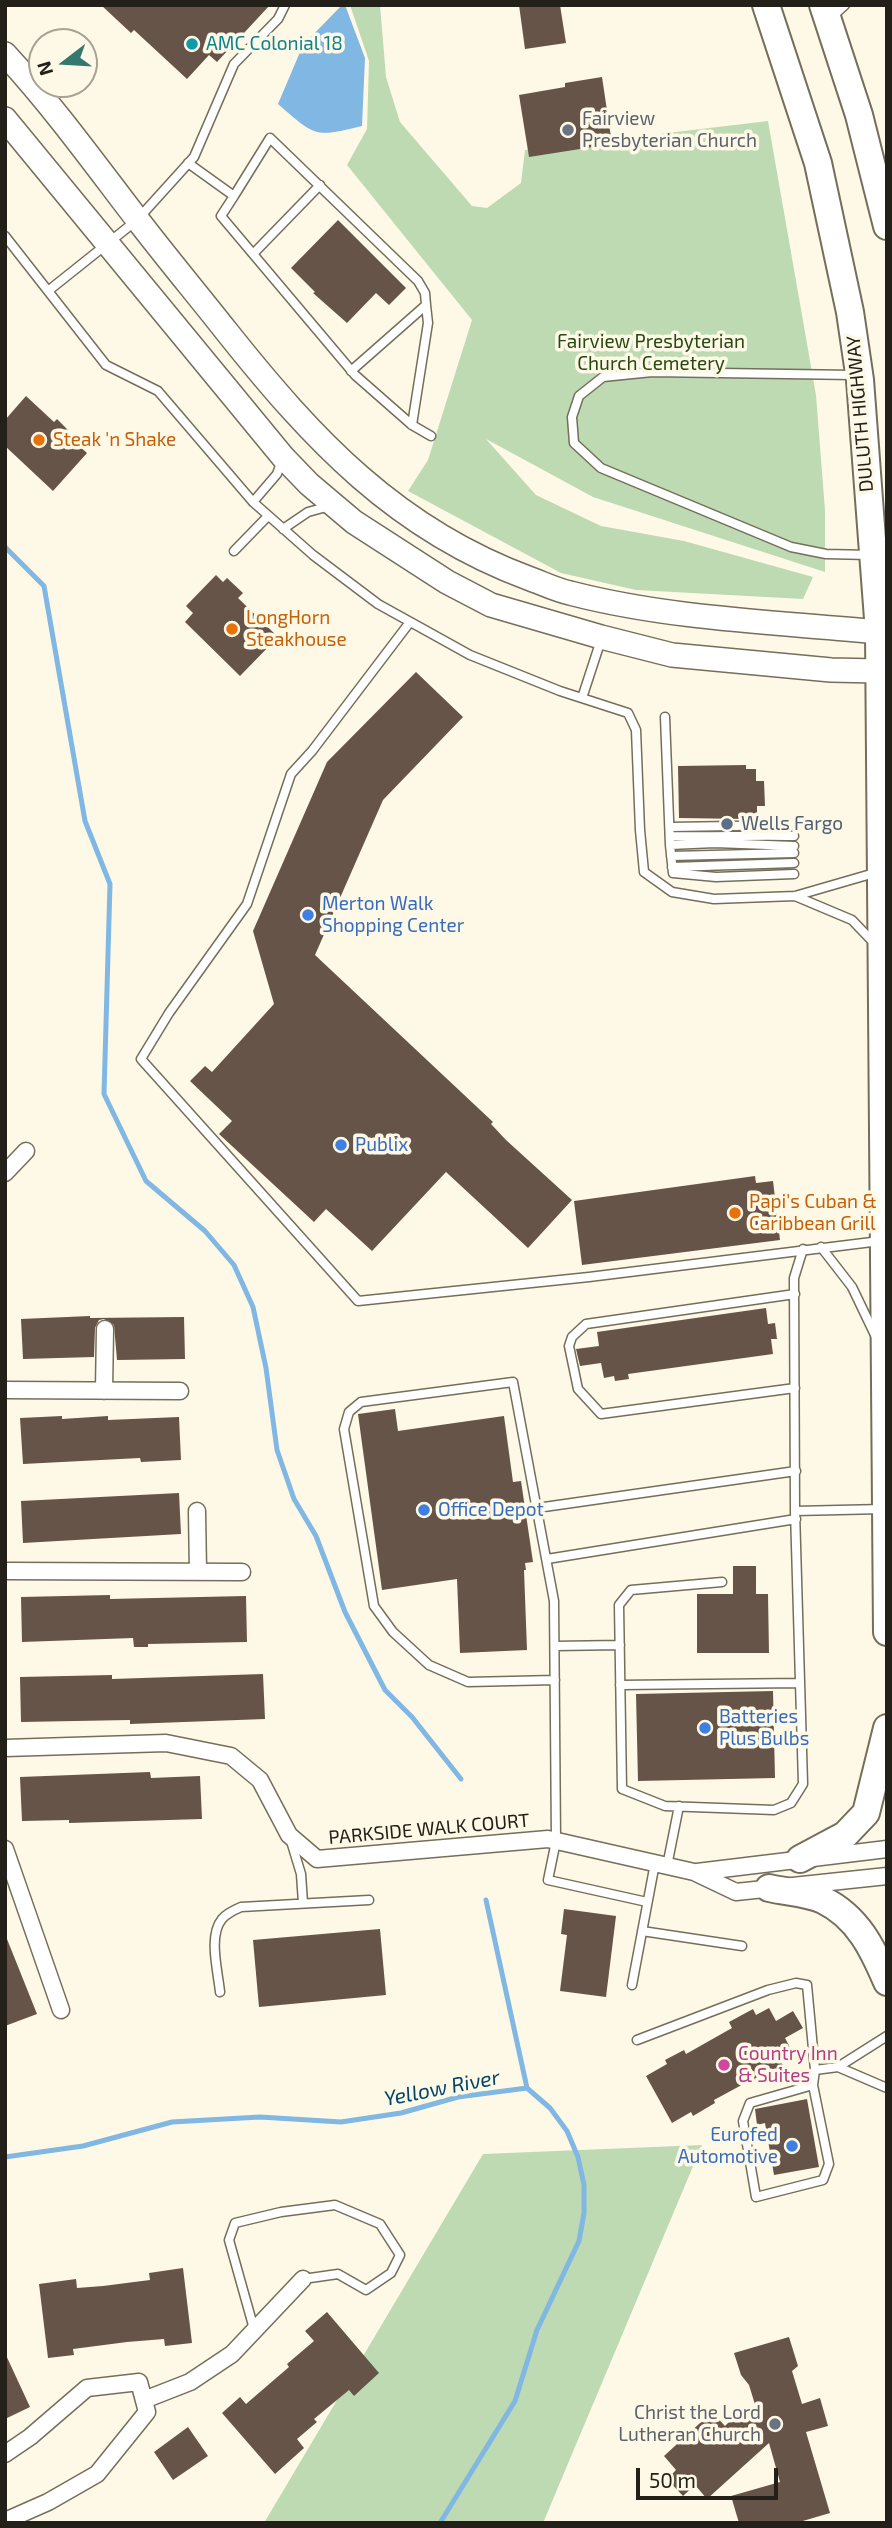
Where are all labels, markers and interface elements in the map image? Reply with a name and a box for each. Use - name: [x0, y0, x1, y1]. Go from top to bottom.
- north arrow: [28, 28, 98, 98]
- place label: AMC Colonial 18: [206, 33, 343, 55]
- marker: AMC Colonial 18: [184, 36, 200, 52]
- text: N: [31, 59, 57, 79]
- place label: Fairview Presbyterian Church: [582, 108, 757, 152]
- marker: Fairview Presbyterian Church: [560, 122, 576, 138]
- park label: Fairview Presbyterian Church Cemetery: [557, 331, 745, 375]
- street label: DULUTH HIGHWAY: [842, 335, 878, 493]
- place label: Steak 'n Shake: [53, 429, 176, 451]
- marker: Steak 'n Shake: [31, 432, 47, 448]
- place label: LongHorn Steakhouse: [246, 607, 347, 651]
- marker: LongHorn Steakhouse: [224, 621, 240, 637]
- place label: Wells Fargo: [741, 813, 843, 835]
- marker: Wells Fargo: [719, 816, 735, 832]
- place label: Merton Walk Shopping Center: [322, 893, 464, 937]
- marker: Merton Walk Shopping Center: [300, 907, 316, 923]
- place label: Publix: [355, 1134, 408, 1156]
- marker: Publix: [333, 1137, 349, 1153]
- place label: Papi's Cuban & Caribbean Grill: [749, 1191, 877, 1235]
- marker: Papi's Cuban & Caribbean Grill: [727, 1205, 743, 1221]
- place label: Office Depot: [438, 1499, 544, 1521]
- marker: Office Depot: [416, 1502, 432, 1518]
- place label: Batteries Plus Bulbs: [719, 1706, 809, 1750]
- marker: Batteries Plus Bulbs: [697, 1720, 713, 1736]
- street label: PARKSIDE WALK COURT: [328, 1809, 530, 1849]
- place label: Country Inn & Suites: [738, 2043, 838, 2087]
- marker: Country Inn & Suites: [716, 2057, 732, 2073]
- water label: Yellow River: [382, 2064, 502, 2112]
- place label: Eurofed Automotive: [678, 2124, 778, 2168]
- marker: Eurofed Automotive: [784, 2138, 800, 2154]
- place label: Christ the Lord Lutheran Church: [618, 2402, 761, 2446]
- marker: Christ the Lord Lutheran Church: [767, 2416, 783, 2432]
- scale bar: [640, 2454, 782, 2498]
- text: 50 m: [649, 2467, 696, 2492]

